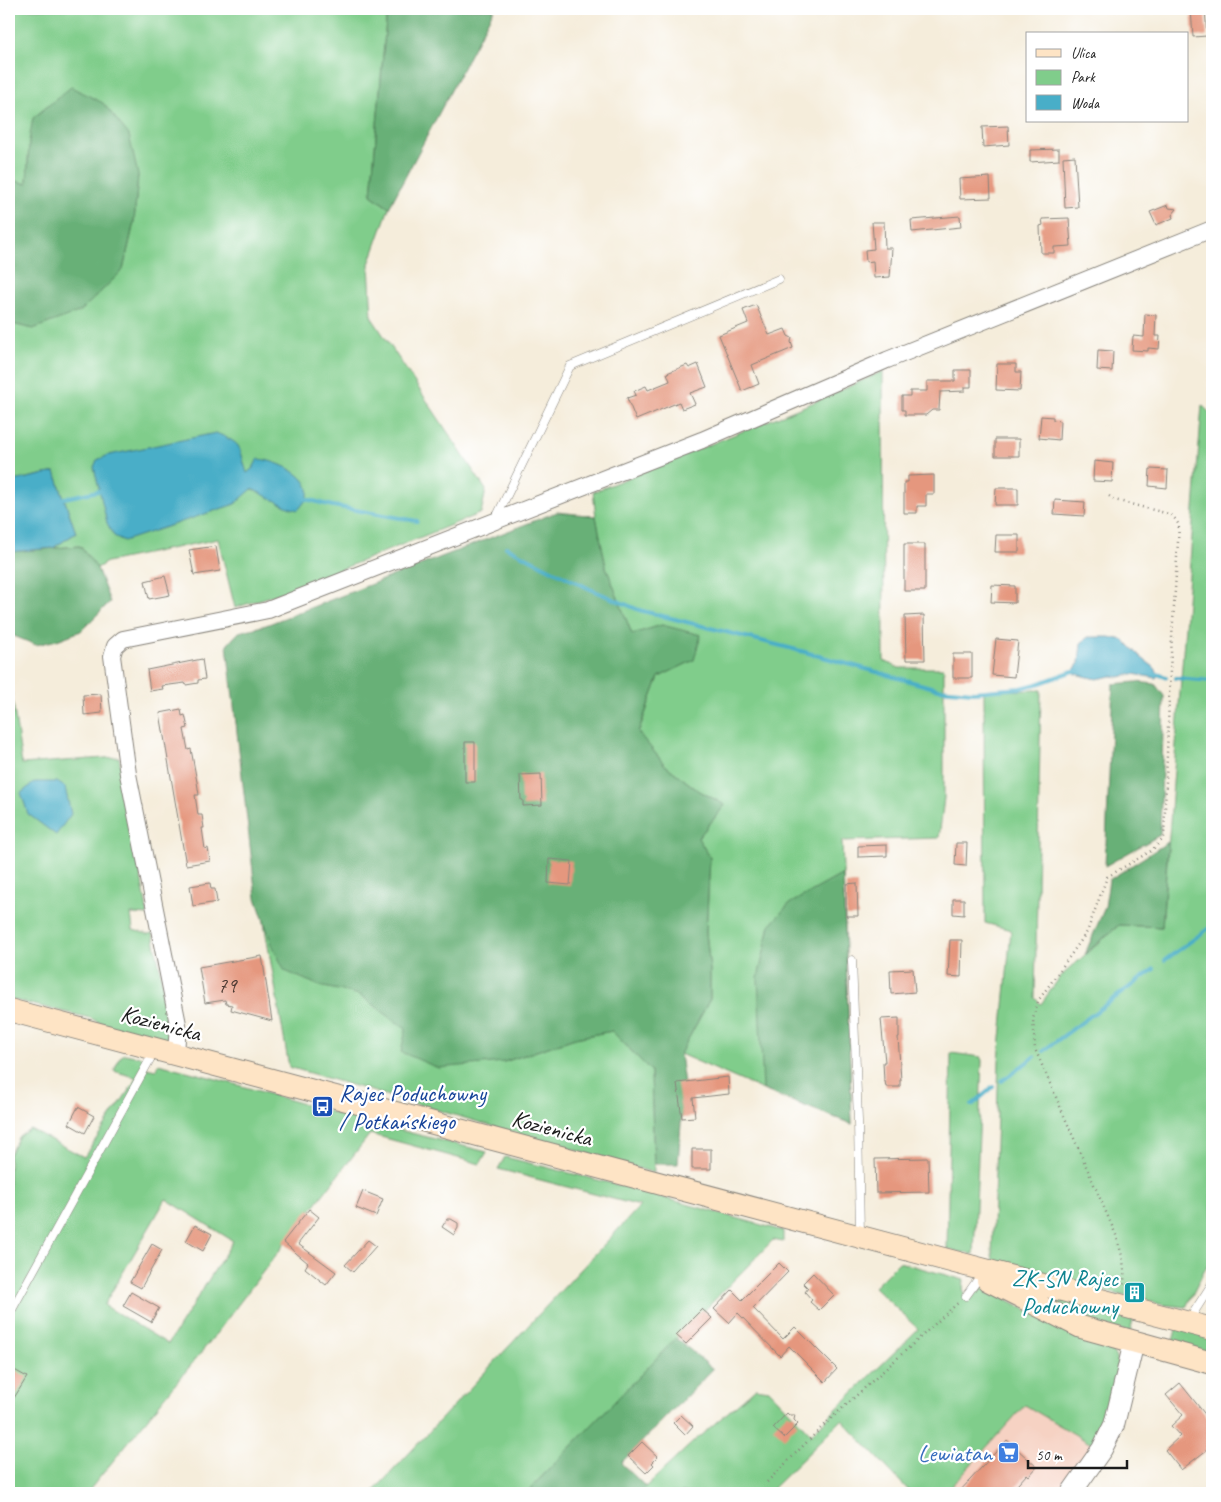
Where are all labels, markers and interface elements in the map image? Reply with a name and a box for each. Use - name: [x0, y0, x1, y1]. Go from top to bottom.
- legend: [1026, 32, 1188, 122]
- text: Ulica: [1071, 44, 1096, 63]
- text: Park: [1071, 68, 1096, 87]
- text: Woda: [1071, 94, 1100, 113]
- house number: 79: [218, 972, 238, 998]
- street label: Kozienicka: [118, 998, 206, 1048]
- place label: Rajec Poduchowny / Potkańskiego: [339, 1078, 488, 1136]
- bus stop icon: Rajec Poduchowny / Potkańskiego: [311, 1095, 335, 1119]
- street label: Kozienicka: [509, 1103, 597, 1153]
- place label: ZK-SN Rajec Poduchowny: [1011, 1263, 1120, 1321]
- building icon: ZK-SN Rajec Poduchowny: [1122, 1280, 1146, 1304]
- scale bar: [1028, 1437, 1127, 1469]
- place label: Lewiatan: [918, 1438, 993, 1468]
- supermarket icon: Lewiatan: [996, 1441, 1020, 1465]
- text: 50 m: [1036, 1446, 1063, 1465]

